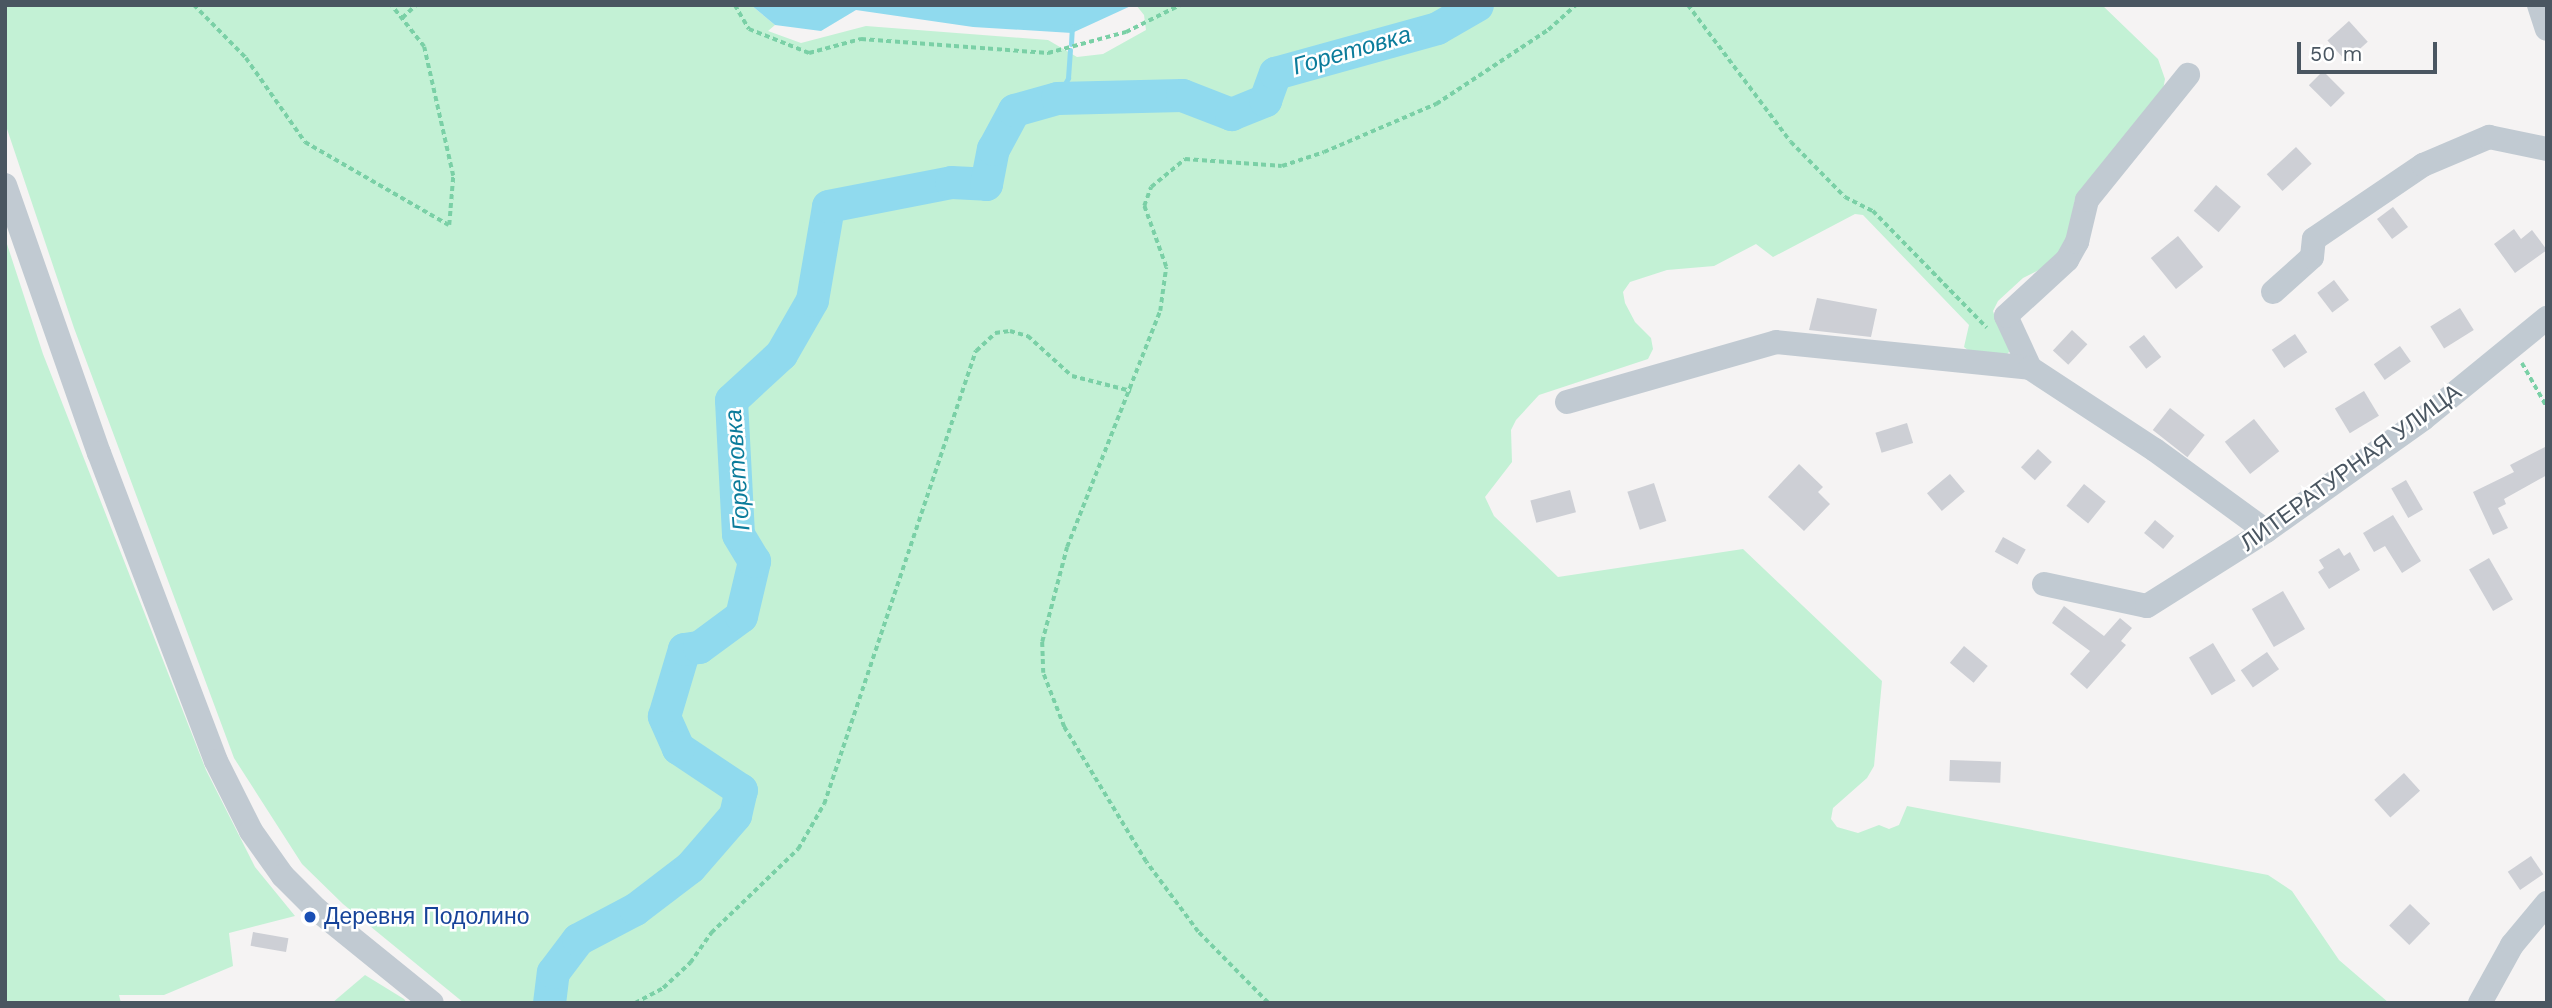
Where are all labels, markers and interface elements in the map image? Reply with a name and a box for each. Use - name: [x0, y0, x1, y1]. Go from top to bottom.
- water label: Горетовка: [1290, 20, 1414, 82]
- scale bar: [2300, 28, 2440, 72]
- text: 50 m: [2310, 41, 2362, 66]
- street label: ЛИТЕРАТУРНАЯ УЛИЦА: [2235, 378, 2467, 558]
- water label: Горетовка: [719, 408, 757, 532]
- place label: Деревня Подолино: [324, 903, 529, 931]
- marker: Деревня Подолино: [302, 909, 318, 925]

